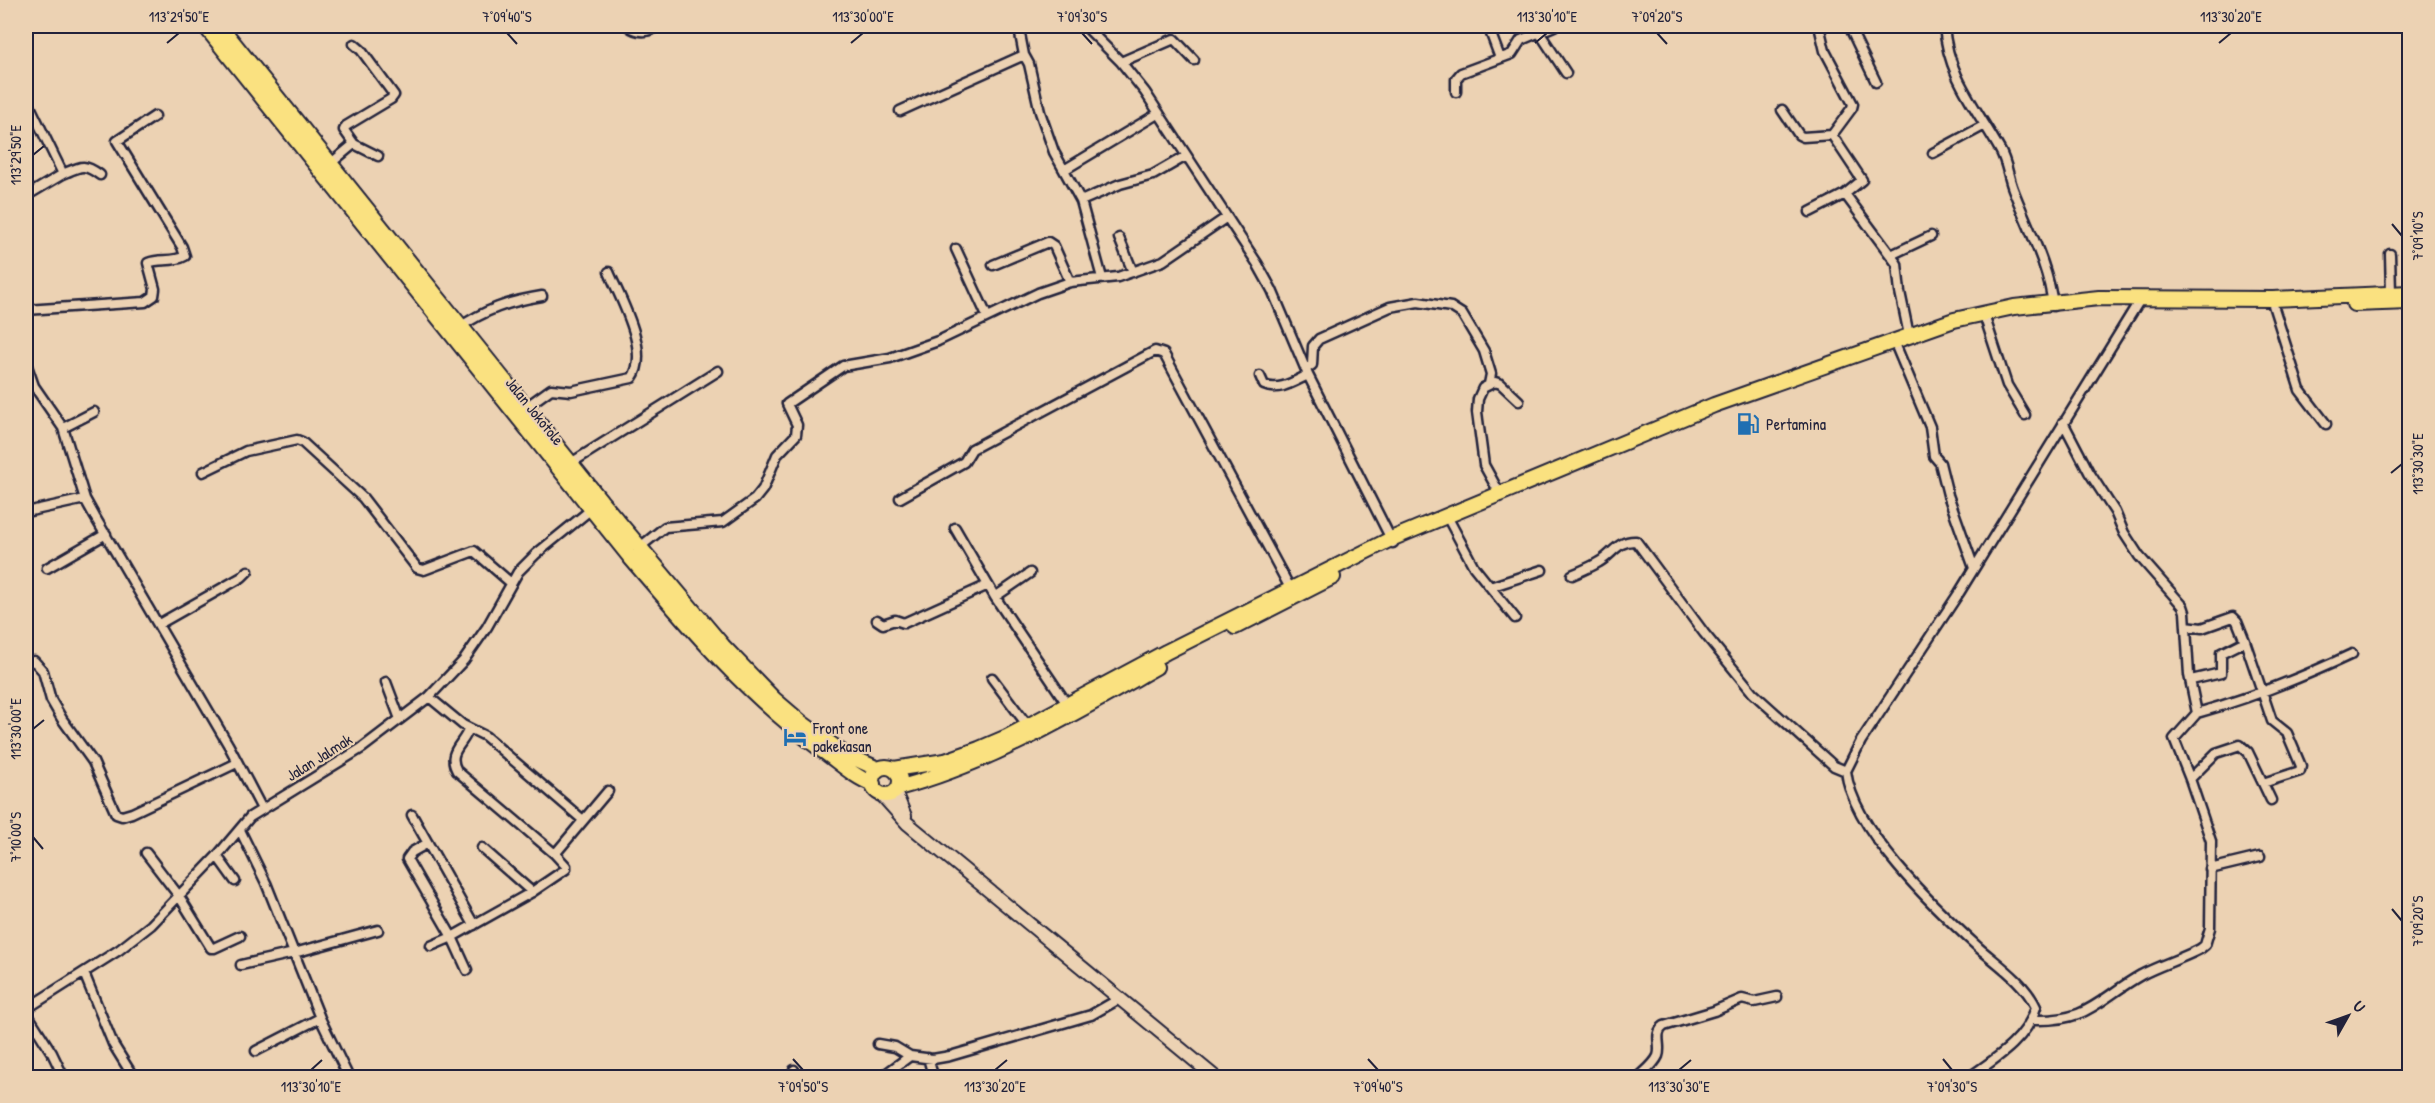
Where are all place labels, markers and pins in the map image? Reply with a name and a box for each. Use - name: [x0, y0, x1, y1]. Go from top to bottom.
- fuel station icon: Pertamina: [1735, 411, 1761, 437]
- place label: Pertamina: [1766, 413, 1826, 435]
- place label: Front one pakekasan: [812, 717, 872, 757]
- hotel icon: Front one pakekasan: [782, 724, 808, 750]

